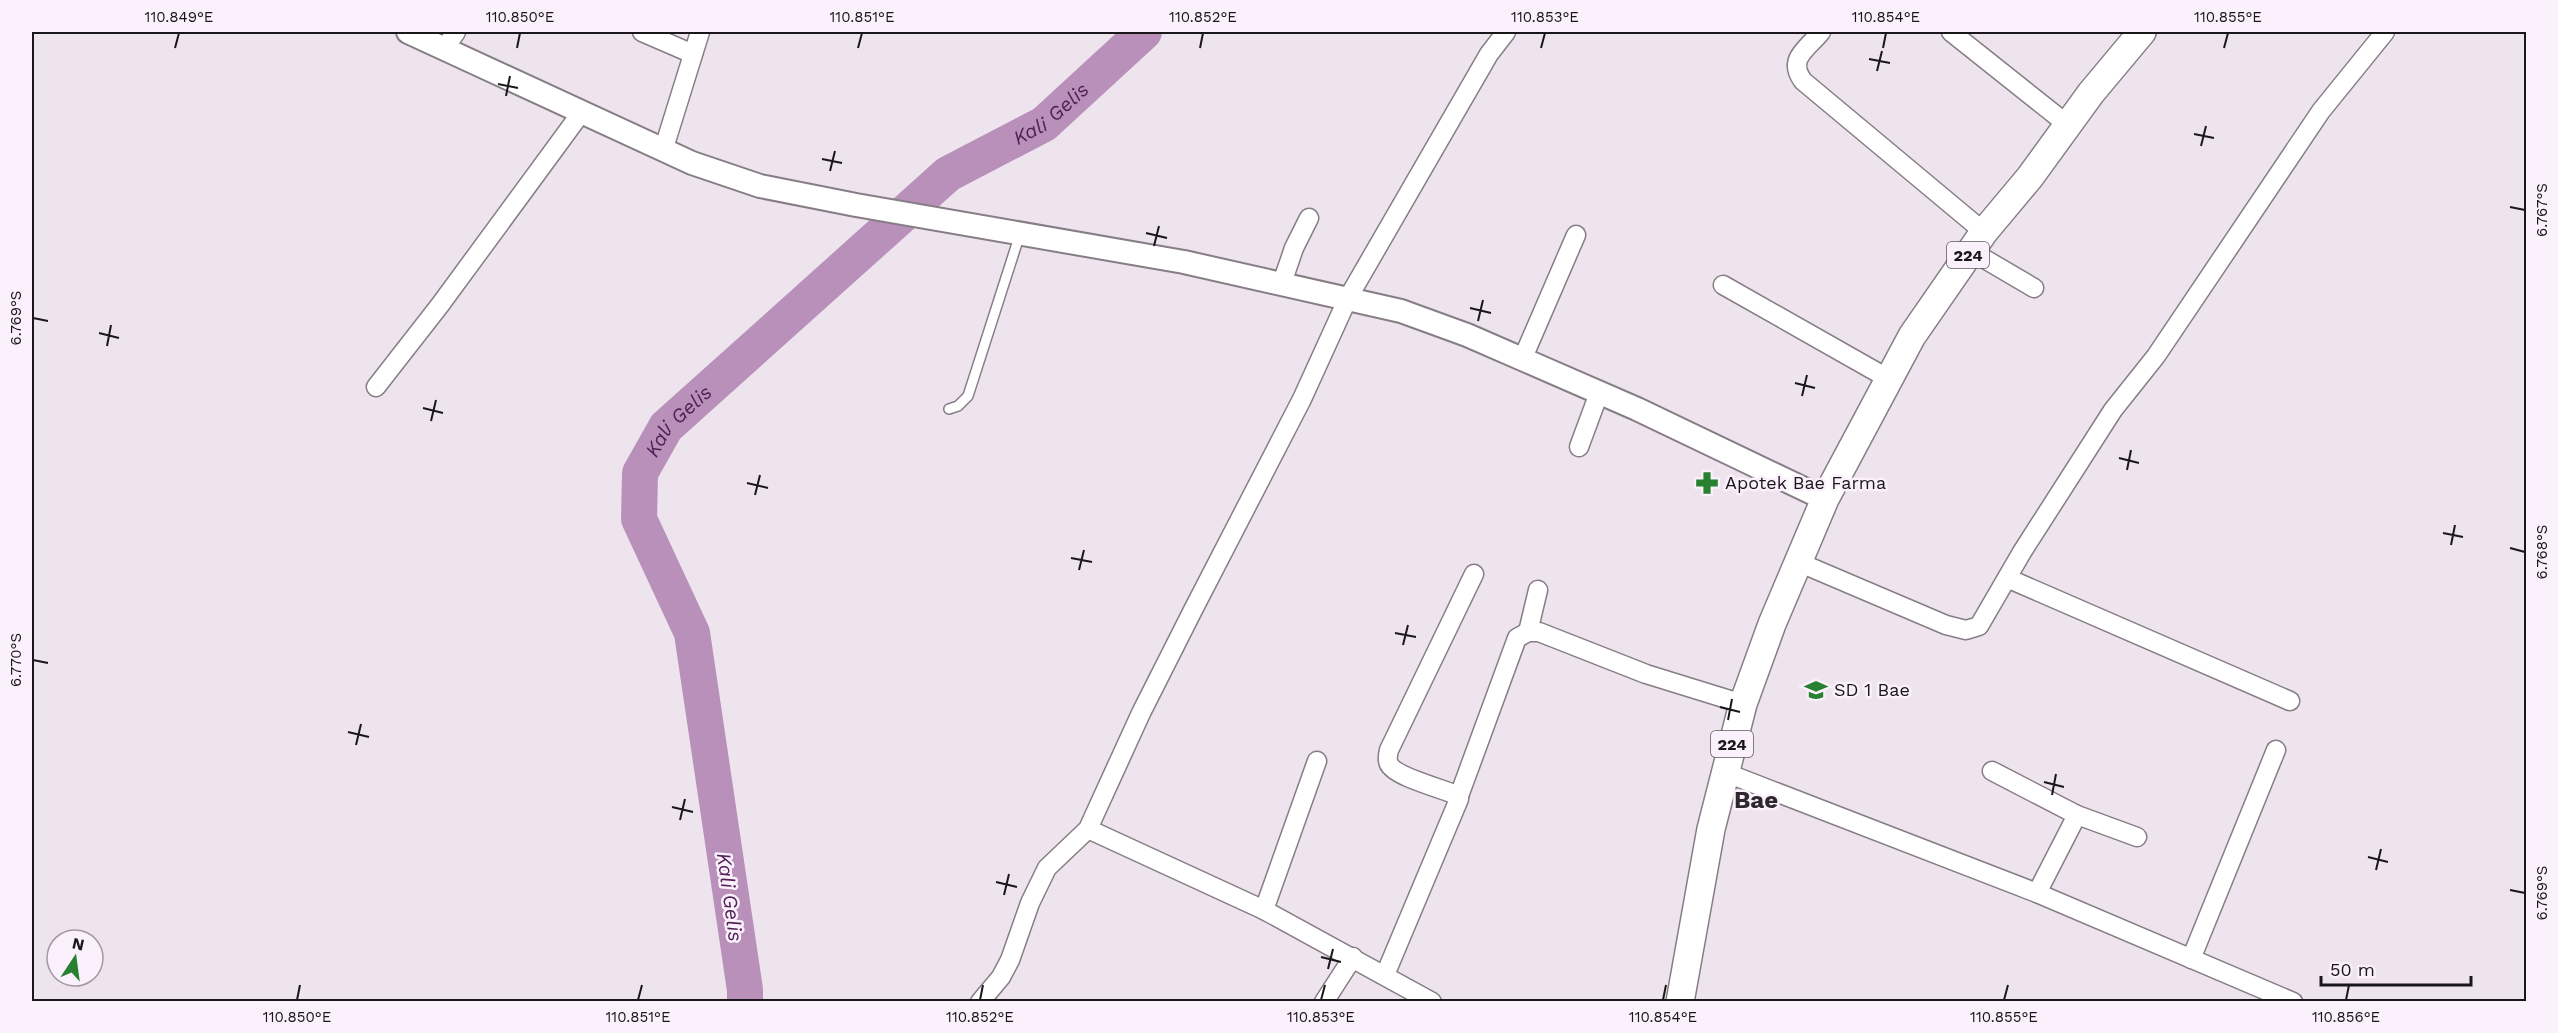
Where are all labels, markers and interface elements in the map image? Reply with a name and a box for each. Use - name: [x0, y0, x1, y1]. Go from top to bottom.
- text: 110.849°E: [145, 8, 213, 26]
- text: 110.850°E: [486, 8, 554, 26]
- text: 110.851°E: [830, 8, 894, 26]
- text: 110.852°E: [1169, 8, 1237, 26]
- text: 110.853°E: [1511, 8, 1579, 26]
- text: 110.854°E: [1852, 8, 1920, 26]
- text: 110.855°E: [2194, 8, 2262, 26]
- water label: Kali Gelis: [1009, 77, 1093, 150]
- text: 6.767°S: [2533, 183, 2551, 237]
- road number: 224: [1947, 242, 1989, 268]
- text: 6.769°S: [7, 291, 25, 345]
- water label: Kali Gelis: [640, 380, 717, 461]
- pharmacy icon: Apotek Bae Farma: [1694, 470, 1720, 496]
- place label: Apotek Bae Farma: [1725, 472, 1886, 493]
- text: 6.768°S: [2533, 525, 2551, 579]
- text: 6.770°S: [7, 633, 25, 687]
- school or university icon: SD 1 Bae: [1803, 677, 1829, 703]
- place label: SD 1 Bae: [1834, 679, 1910, 700]
- road number: 224: [1711, 731, 1753, 757]
- district label: Bae: [1734, 786, 1778, 814]
- water label: Kali Gelis: [712, 851, 748, 943]
- text: 6.769°S: [2533, 866, 2551, 920]
- north arrow: [45, 928, 105, 988]
- text: N: [70, 933, 86, 954]
- scale bar: [2321, 949, 2471, 987]
- text: 50 m: [2330, 959, 2375, 980]
- text: 110.850°E: [263, 1008, 331, 1026]
- text: 110.851°E: [606, 1008, 670, 1026]
- text: 110.852°E: [946, 1008, 1014, 1026]
- text: 110.853°E: [1287, 1008, 1355, 1026]
- text: 110.854°E: [1629, 1008, 1697, 1026]
- text: 110.855°E: [1970, 1008, 2038, 1026]
- text: 110.856°E: [2312, 1008, 2380, 1026]

